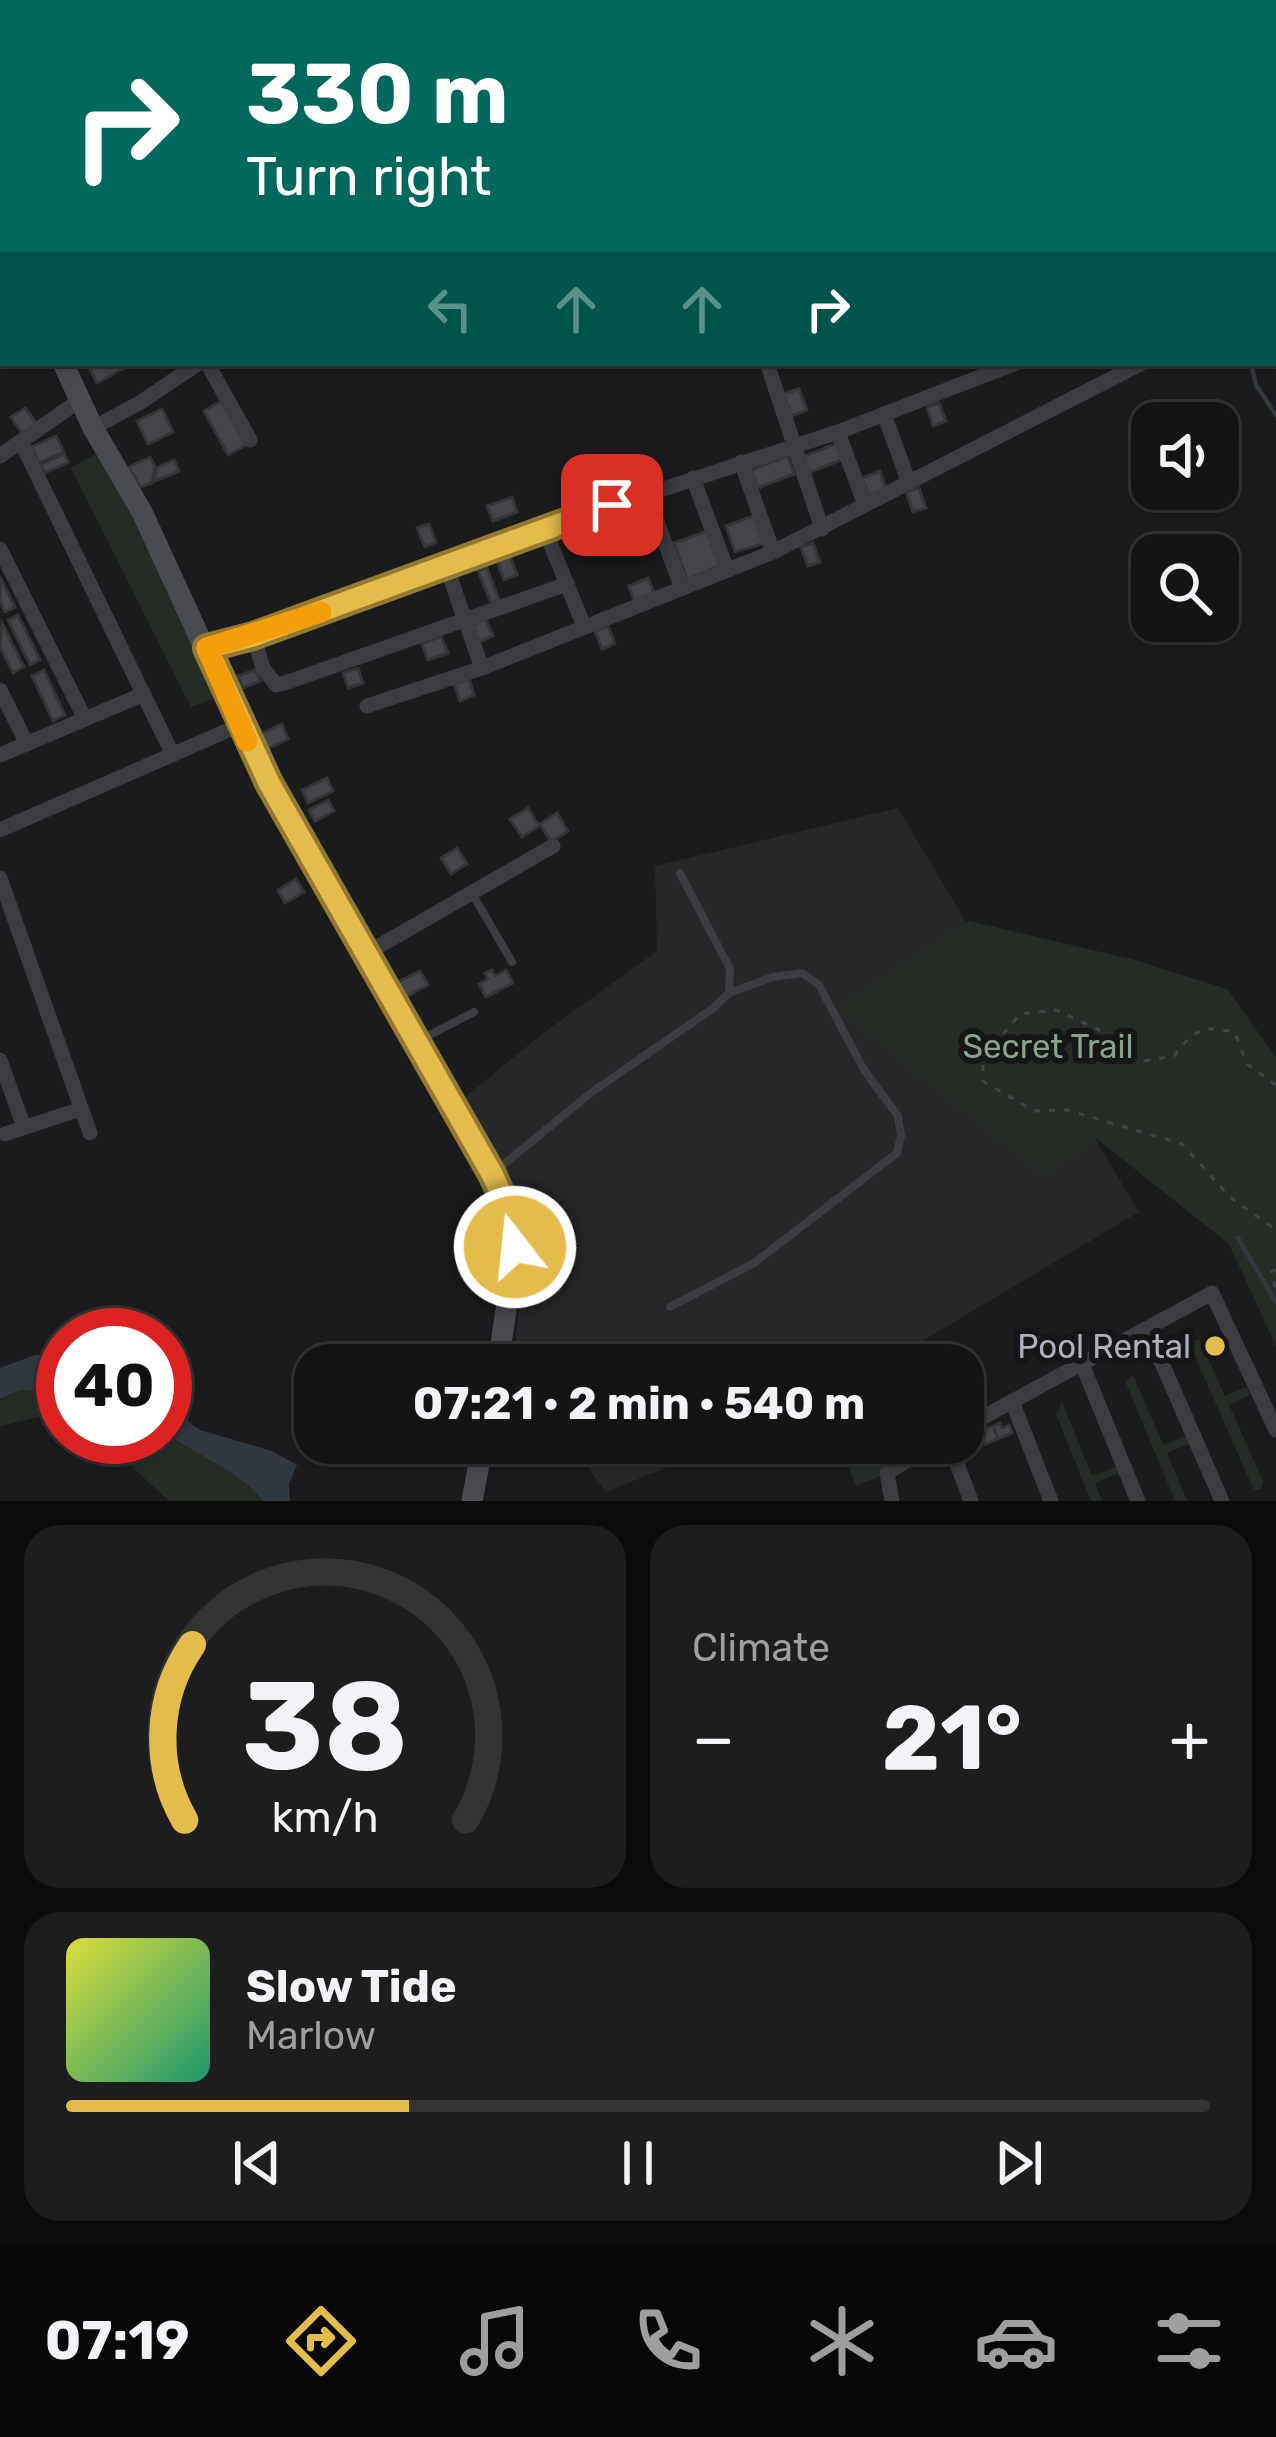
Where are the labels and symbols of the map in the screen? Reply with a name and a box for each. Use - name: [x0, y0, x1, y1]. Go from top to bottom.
- pin: [561, 454, 663, 556]
- park label: Secret Trail: [963, 1027, 1133, 1066]
- position arrow: [452, 1184, 578, 1310]
- speed limit sign: 40: [36, 1308, 192, 1464]
- place label: Pool Rental: [1017, 1327, 1191, 1366]
- marker: Pool Rental: [1202, 1333, 1228, 1359]

